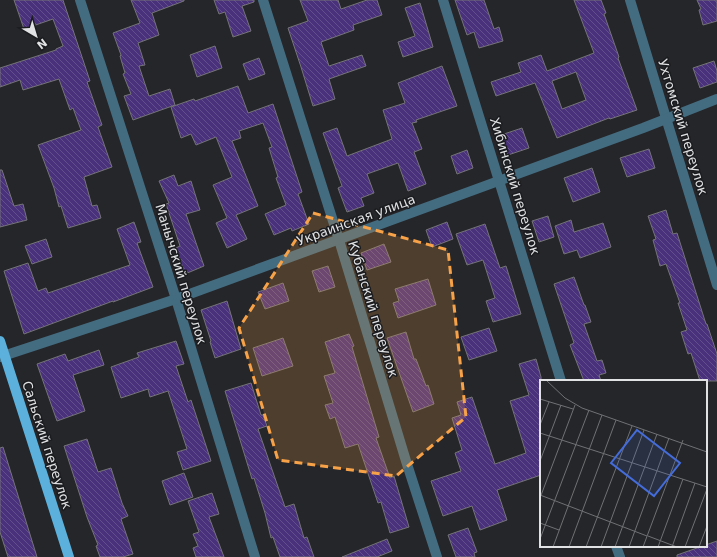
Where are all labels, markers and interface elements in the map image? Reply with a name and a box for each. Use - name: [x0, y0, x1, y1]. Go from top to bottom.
- north arrow: [16, 16, 56, 56]
- text: N: [34, 36, 49, 51]
- street label: Ухтомский переулок: [655, 57, 711, 197]
- street label: Хибинский переулок: [487, 115, 543, 257]
- street label: Украинская улица: [295, 192, 417, 248]
- street label: Манычский переулок: [152, 202, 210, 346]
- street label: Кубанский переулок: [345, 239, 401, 379]
- street label: Сальский переулок: [19, 379, 75, 511]
- inset map: [540, 380, 707, 547]

